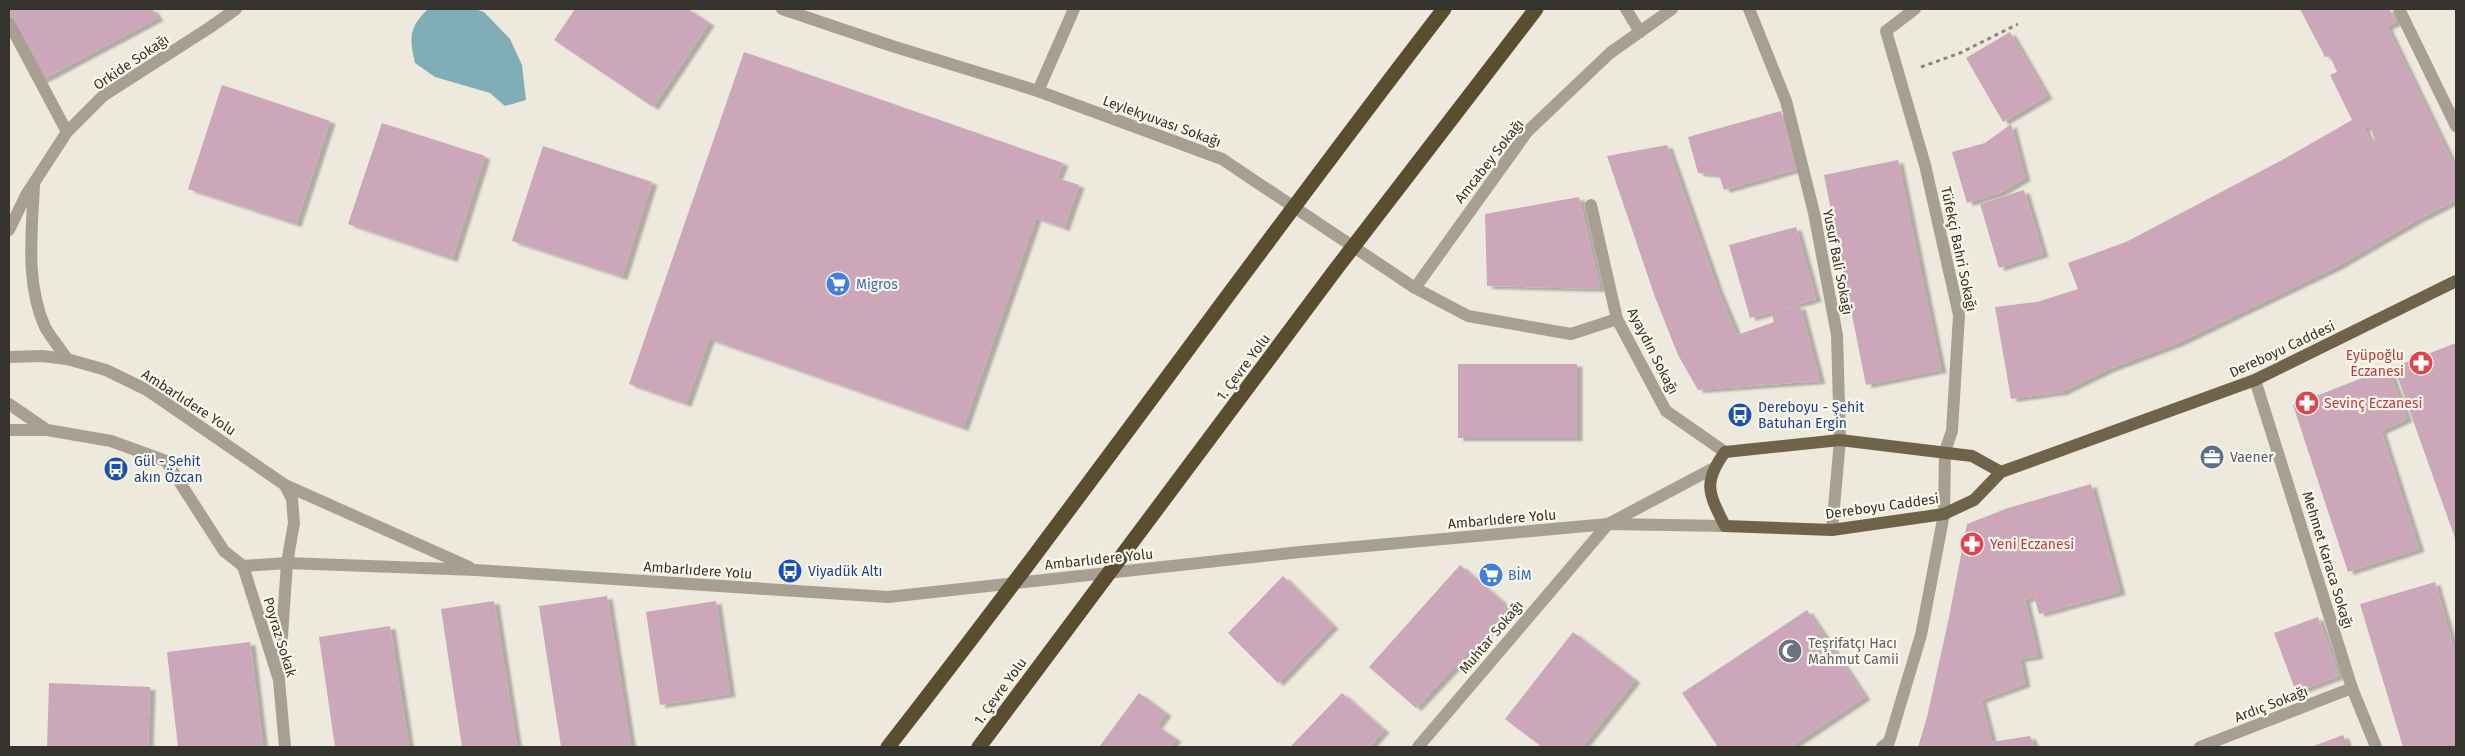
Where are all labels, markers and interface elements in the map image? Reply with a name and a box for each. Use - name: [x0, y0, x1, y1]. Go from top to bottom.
- street label: Orkide Sokağı: [90, 31, 172, 94]
- street label: Leylekyuvası Sokağı: [1100, 92, 1223, 151]
- street label: Amcabey Sokağı: [1451, 116, 1528, 207]
- street label: Tüfekçi Bahri Sokağı: [1937, 185, 1980, 313]
- street label: Yusuf Bali Sokağı: [1819, 208, 1856, 316]
- supermarket icon: Migros: [825, 271, 851, 297]
- place label: Migros: [856, 276, 898, 293]
- street label: Ayaydın Sokağı: [1623, 305, 1682, 397]
- street label: Dereboyu Caddesi: [2227, 318, 2338, 381]
- street label: 1. Çevre Yolu: [1213, 331, 1274, 404]
- place label: Eyüpoğlu Eczanesi: [2346, 347, 2404, 380]
- pharmacy icon: Eyüpoğlu Eczanesi: [2408, 350, 2434, 376]
- street label: Ambarlıdere Yolu: [138, 366, 239, 439]
- pharmacy icon: Sevinç Eczanesi: [2294, 390, 2320, 416]
- place label: Sevinç Eczanesi: [2324, 395, 2422, 412]
- place label: Dereboyu - Şehit Batuhan Ergin: [1758, 399, 1865, 432]
- bus stop icon: Dereboyu - Şehit Batuhan Ergin: [1727, 402, 1753, 428]
- office icon: Vaener: [2199, 444, 2225, 470]
- place label: Vaener: [2230, 449, 2274, 466]
- place label: Gül - Şehit akın Özcan: [134, 453, 203, 486]
- bus stop icon: Gül - Şehit akın Özcan: [103, 456, 129, 482]
- street label: Mehmet Karaca Sokağı: [2299, 489, 2357, 631]
- street label: Dereboyu Caddesi: [1824, 490, 1940, 523]
- street label: Ambarlıdere Yolu: [1447, 506, 1557, 533]
- pharmacy icon: Yeni Eczanesi: [1959, 531, 1985, 557]
- place label: Yeni Eczanesi: [1990, 536, 2074, 553]
- street label: Ambarlıdere Yolu: [1044, 545, 1154, 574]
- street label: Ambarlıdere Yolu: [643, 558, 753, 583]
- bus stop icon: Viyadük Altı: [777, 558, 803, 584]
- supermarket icon: BİM: [1478, 562, 1504, 588]
- place label: Viyadük Altı: [808, 563, 883, 580]
- place label: BİM: [1508, 566, 1532, 584]
- street label: Poyraz Sokak: [259, 595, 300, 680]
- street label: Muhtar Sokağı: [1456, 597, 1527, 677]
- place label: Teşrifatçı Hacı Mahmut Camii: [1808, 635, 1899, 668]
- mosque icon: Teşrifatçı Hacı Mahmut Camii: [1777, 638, 1803, 664]
- street label: 1. Çevre Yolu: [970, 654, 1030, 728]
- street label: Ardıç Sokağı: [2232, 683, 2310, 726]

